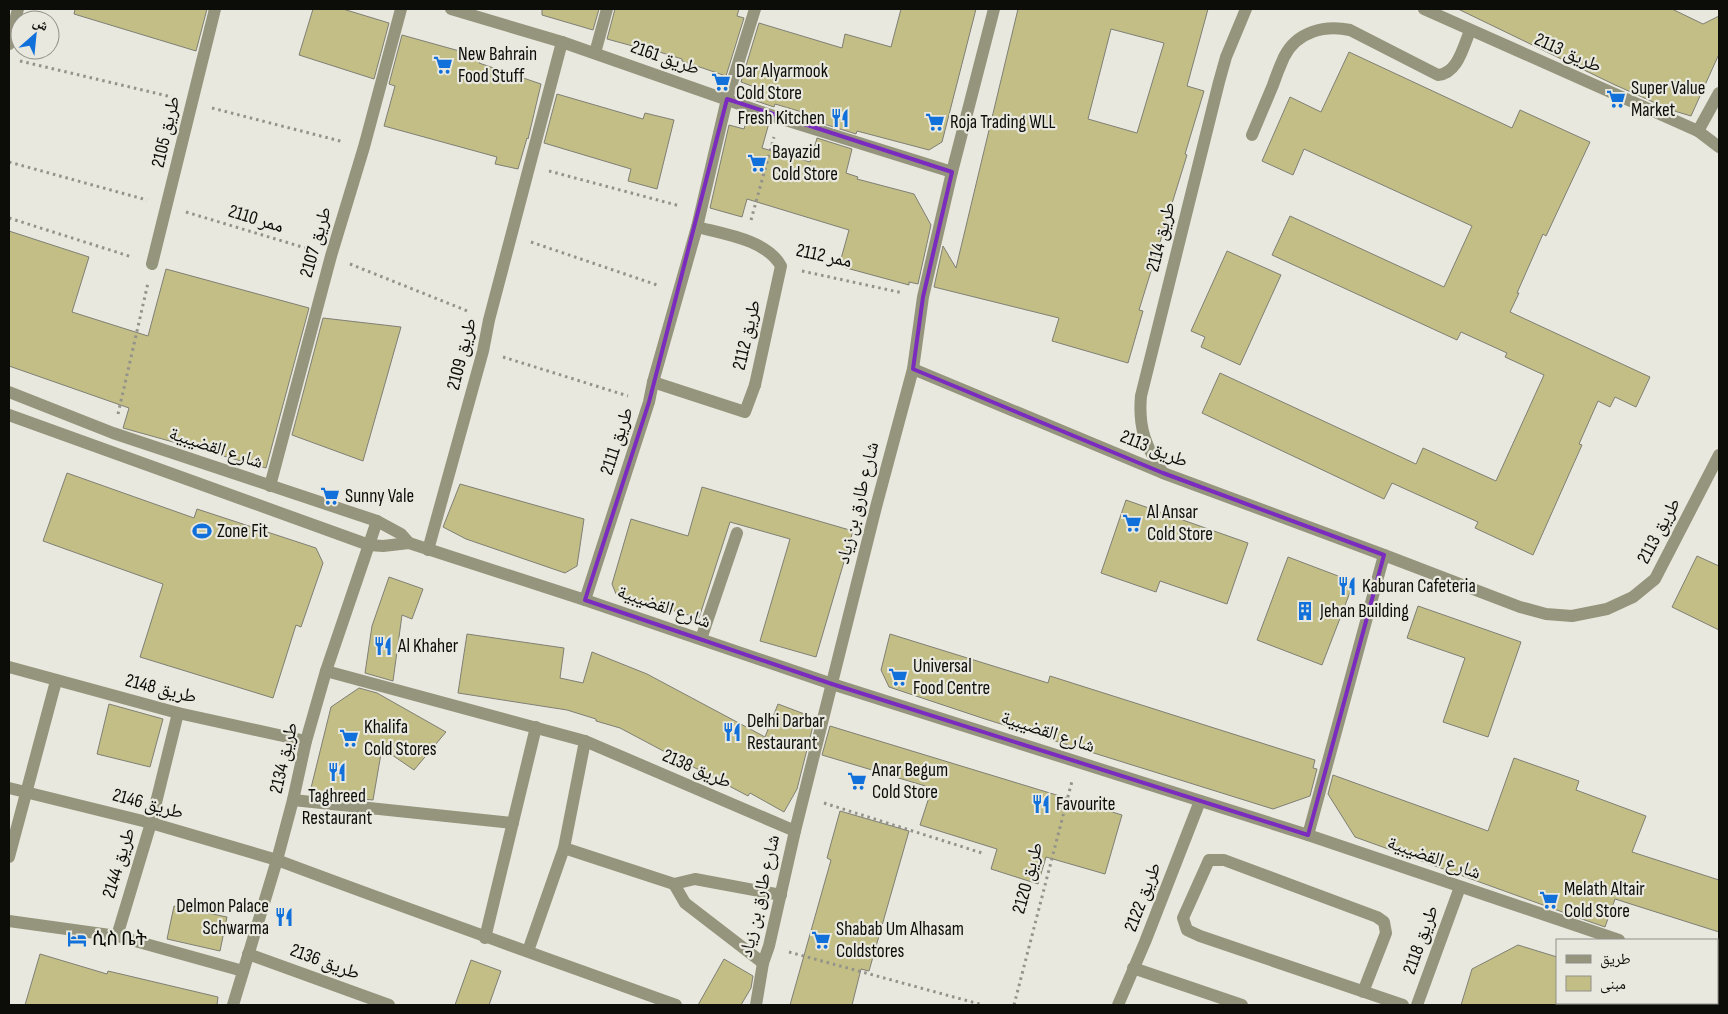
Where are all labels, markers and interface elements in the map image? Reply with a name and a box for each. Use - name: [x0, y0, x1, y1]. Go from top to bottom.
- north arrow: [10, 10, 60, 60]
- text: ش: [30, 13, 51, 35]
- street label: طريق 2113: [1531, 28, 1605, 78]
- street label: طريق 2161: [627, 35, 703, 81]
- place label: New Bahrain Food Stuff: [458, 43, 537, 88]
- supermarket icon: New Bahrain Food Stuff: [432, 54, 454, 76]
- place label: Dar Alyarmook Cold Store: [736, 60, 829, 105]
- supermarket icon: Dar Alyarmook Cold Store: [710, 71, 732, 93]
- place label: Super Value Market: [1631, 77, 1705, 122]
- supermarket icon: Super Value Market: [1605, 88, 1627, 110]
- street label: طريق 2105: [147, 94, 185, 170]
- place label: Fresh Kitchen: [738, 107, 825, 130]
- restaurant icon: Fresh Kitchen: [829, 107, 851, 129]
- supermarket icon: Roja Trading WLL: [924, 111, 946, 133]
- place label: Roja Trading WLL: [950, 111, 1056, 134]
- place label: Bayazid Cold Store: [772, 141, 838, 186]
- supermarket icon: Bayazid Cold Store: [746, 152, 768, 174]
- street label: ممر 2110: [225, 200, 287, 238]
- street label: طريق 2114: [1141, 200, 1181, 274]
- street label: طريق 2107: [295, 204, 337, 280]
- street label: ممر 2112: [794, 239, 854, 273]
- street label: طريق 2112: [728, 298, 766, 372]
- street label: طريق 2109: [442, 316, 482, 392]
- street label: طريق 2111: [595, 404, 639, 478]
- street label: شارع القضيبية: [166, 422, 266, 474]
- street label: طريق 2113: [1117, 425, 1191, 473]
- street label: شارع طارق بن زياد: [832, 440, 884, 566]
- supermarket icon: Sunny Vale: [319, 485, 341, 507]
- place label: Sunny Vale: [345, 485, 414, 508]
- street label: طريق 2113: [1632, 494, 1686, 568]
- place label: Al Ansar Cold Store: [1146, 501, 1213, 546]
- supermarket icon: Al Ansar Cold Store: [1121, 512, 1143, 534]
- sports icon: Zone Fit: [191, 520, 213, 542]
- place label: Zone Fit: [217, 520, 268, 543]
- restaurant icon: Kaburan Cafeteria: [1336, 575, 1358, 597]
- place label: Kaburan Cafeteria: [1362, 575, 1476, 598]
- street label: شارع القضيبية: [614, 580, 714, 634]
- building icon: Jehan Building: [1294, 600, 1316, 622]
- place label: Jehan Building: [1319, 600, 1409, 623]
- restaurant icon: Al Khaher: [372, 635, 394, 657]
- place label: Al Khaher: [397, 635, 459, 658]
- place label: Universal Food Centre: [913, 655, 990, 700]
- supermarket icon: Universal Food Centre: [887, 666, 909, 688]
- street label: طريق 2148: [123, 669, 199, 709]
- street label: شارع القضيبية: [998, 706, 1098, 758]
- place label: Delhi Darbar Restaurant: [747, 710, 825, 755]
- place label: Khalifa Cold Stores: [364, 716, 437, 761]
- street label: طريق 2134: [265, 720, 303, 796]
- restaurant icon: Delhi Darbar Restaurant: [721, 721, 743, 743]
- supermarket icon: Khalifa Cold Stores: [338, 727, 360, 749]
- street label: طريق 2138: [659, 744, 735, 794]
- place label: Anar Begum Cold Store: [871, 759, 948, 804]
- restaurant icon: Taghreed Restaurant: [326, 761, 348, 783]
- supermarket icon: Anar Begum Cold Store: [846, 770, 868, 792]
- street label: طريق 2146: [110, 783, 186, 825]
- place label: Taghreed Restaurant: [302, 785, 372, 830]
- restaurant icon: Favourite: [1030, 793, 1052, 815]
- place label: Favourite: [1056, 793, 1115, 816]
- street label: طريق 2144: [97, 825, 141, 901]
- street label: شارع القضيبية: [1384, 831, 1484, 885]
- street label: شارع طارق بن زياد: [735, 832, 785, 960]
- street label: طريق 2120: [1007, 840, 1049, 916]
- street label: طريق 2122: [1119, 859, 1167, 935]
- place label: Melath Altair Cold Store: [1564, 878, 1645, 923]
- supermarket icon: Melath Altair Cold Store: [1538, 889, 1560, 911]
- place label: Delmon Palace Schwarma: [176, 895, 269, 940]
- street label: طريق 2118: [1398, 902, 1444, 978]
- restaurant icon: Delmon Palace Schwarma: [273, 906, 295, 928]
- place label: Shabab Um Alhasam Coldstores: [836, 918, 964, 963]
- hotel icon: ሲስ ቤት: [66, 928, 88, 950]
- place label: ሲስ ቤት: [92, 928, 148, 951]
- supermarket icon: Shabab Um Alhasam Coldstores: [810, 929, 832, 951]
- street label: طريق 2136: [287, 939, 363, 985]
- legend: [1556, 939, 1718, 1004]
- text: طريق: [1600, 950, 1631, 969]
- text: مبنى: [1600, 975, 1626, 994]

